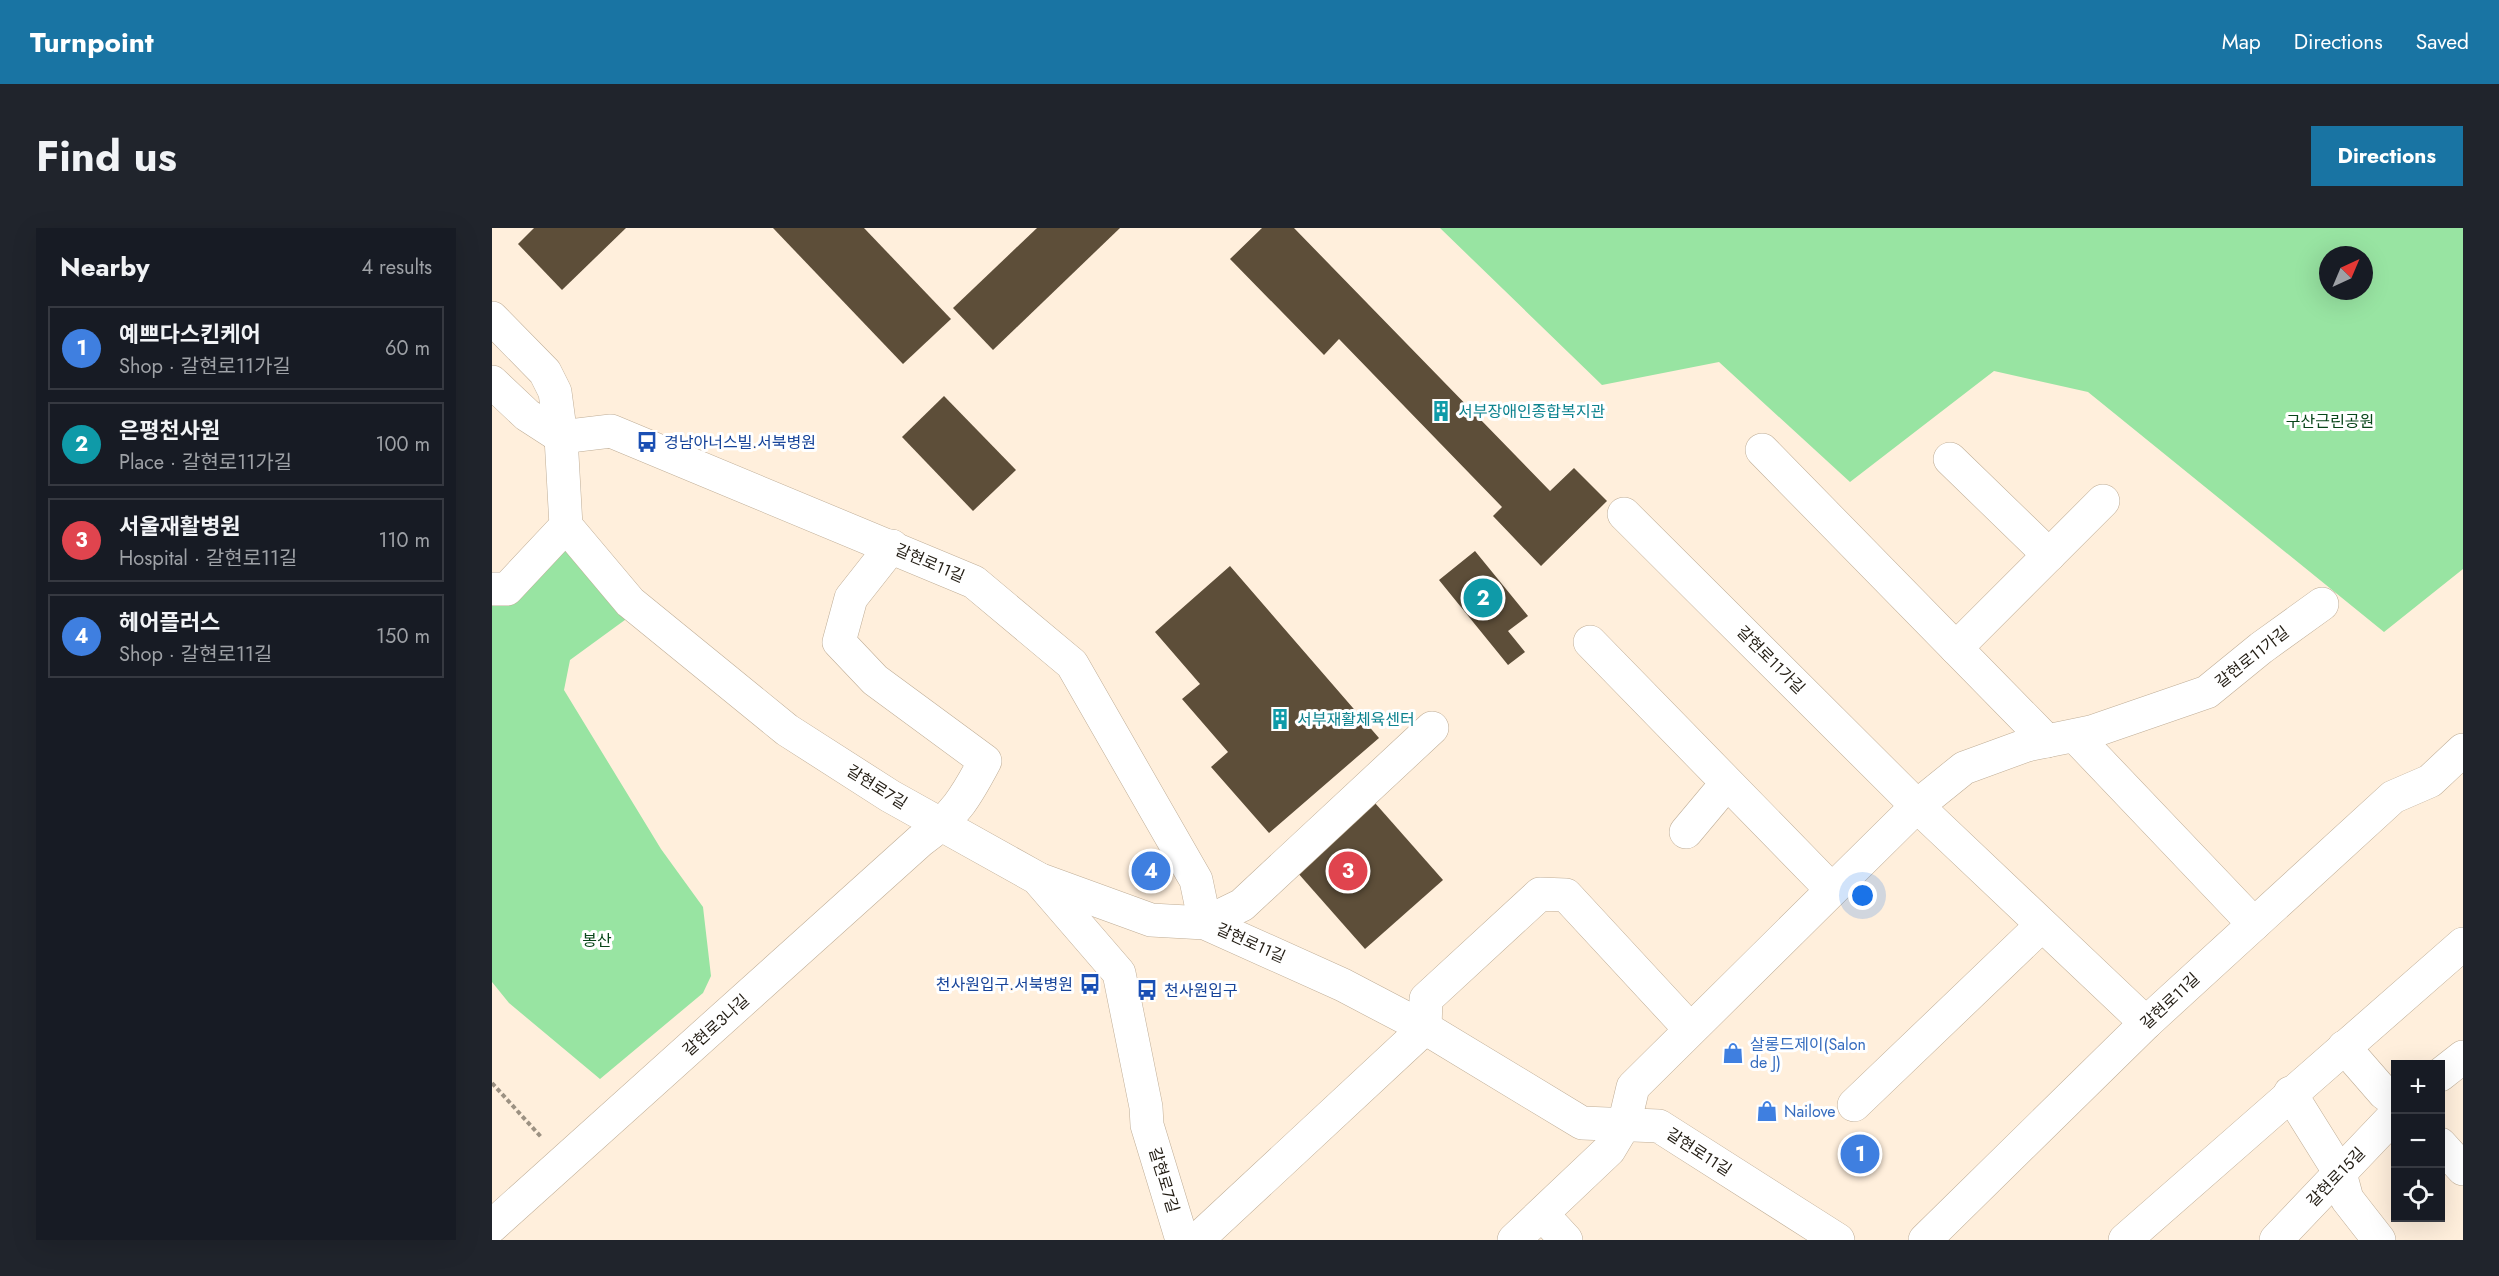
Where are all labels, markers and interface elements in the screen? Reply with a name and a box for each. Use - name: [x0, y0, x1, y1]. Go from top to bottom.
- text: Turnpoint: [30, 22, 154, 63]
- text: Map: [2222, 27, 2261, 57]
- text: Directions: [2294, 27, 2383, 57]
- text: Saved: [2416, 27, 2469, 57]
- text: Find us: [36, 126, 177, 187]
- button: Directions: [2311, 126, 2463, 186]
- north arrow: [2319, 246, 2373, 300]
- text: Nearby: [60, 248, 149, 286]
- text: 4 results: [361, 253, 432, 282]
- text: 예쁘다스킨케어: [119, 318, 261, 350]
- text: 1: [76, 334, 87, 363]
- text: 60 m: [385, 334, 430, 363]
- text: Shop · 갈현로11가길: [119, 352, 291, 381]
- building icon: 서부장애인종합복지관: [1429, 399, 1453, 423]
- place label: 서부장애인종합복지관: [1458, 400, 1605, 423]
- park label: 구산근린공원: [2286, 410, 2374, 433]
- text: 은평천사원: [119, 414, 220, 446]
- text: 2: [75, 430, 88, 459]
- text: 100 m: [375, 430, 430, 459]
- bus stop icon: 경남아너스빌.서북병원: [635, 430, 659, 454]
- place label: 경남아너스빌.서북병원: [664, 431, 816, 454]
- text: Place · 갈현로11가길: [119, 448, 292, 477]
- text: 서울재활병원: [119, 510, 240, 542]
- text: 3: [75, 526, 88, 555]
- text: 110 m: [378, 526, 430, 555]
- street label: 갈현로11길: [892, 538, 968, 588]
- text: Hospital · 갈현로11길: [119, 544, 298, 573]
- pin: 2: [1464, 576, 1502, 620]
- text: 헤어플러스: [119, 606, 220, 638]
- street label: 갈현로11가길: [1732, 621, 1810, 699]
- street label: 갈현로11가길: [2210, 621, 2294, 693]
- text: 4: [75, 622, 88, 651]
- text: 150 m: [376, 622, 430, 651]
- text: Shop · 갈현로11길: [119, 640, 272, 669]
- building icon: 서부재활체육센터: [1268, 707, 1292, 731]
- place label: 서부재활체육센터: [1297, 708, 1415, 731]
- street label: 갈현로7길: [842, 759, 912, 815]
- pin: 4: [1132, 848, 1170, 894]
- pin: 3: [1328, 848, 1368, 894]
- your location: [1848, 881, 1877, 910]
- street label: 갈현로11길: [1213, 918, 1289, 968]
- park label: 봉산: [582, 929, 612, 952]
- street label: 갈현로11길: [2135, 968, 2205, 1034]
- bus stop icon: 천사원입구.서북병원: [1078, 972, 1102, 996]
- place label: 천사원입구.서북병원: [936, 973, 1073, 996]
- bus stop icon: 천사원입구: [1135, 978, 1159, 1002]
- place label: 천사원입구: [1164, 979, 1238, 1002]
- street label: 갈현로3나길: [678, 989, 754, 1061]
- place label: 살롱드제이(Salon de J): [1750, 1033, 1866, 1074]
- shop icon: 살롱드제이(Salon de J): [1721, 1041, 1745, 1065]
- map controls: [2391, 1060, 2445, 1222]
- button: +: [2391, 1060, 2445, 1114]
- shop icon: Nailove: [1755, 1099, 1779, 1123]
- place label: Nailove: [1784, 1100, 1835, 1123]
- button: −: [2391, 1114, 2445, 1168]
- street label: 갈현로11길: [1662, 1122, 1736, 1182]
- pin: 1: [1840, 1132, 1880, 1176]
- street label: 갈현로15길: [2302, 1142, 2370, 1212]
- street label: 갈현로7길: [1143, 1144, 1185, 1216]
- button: locate: [2391, 1168, 2445, 1222]

